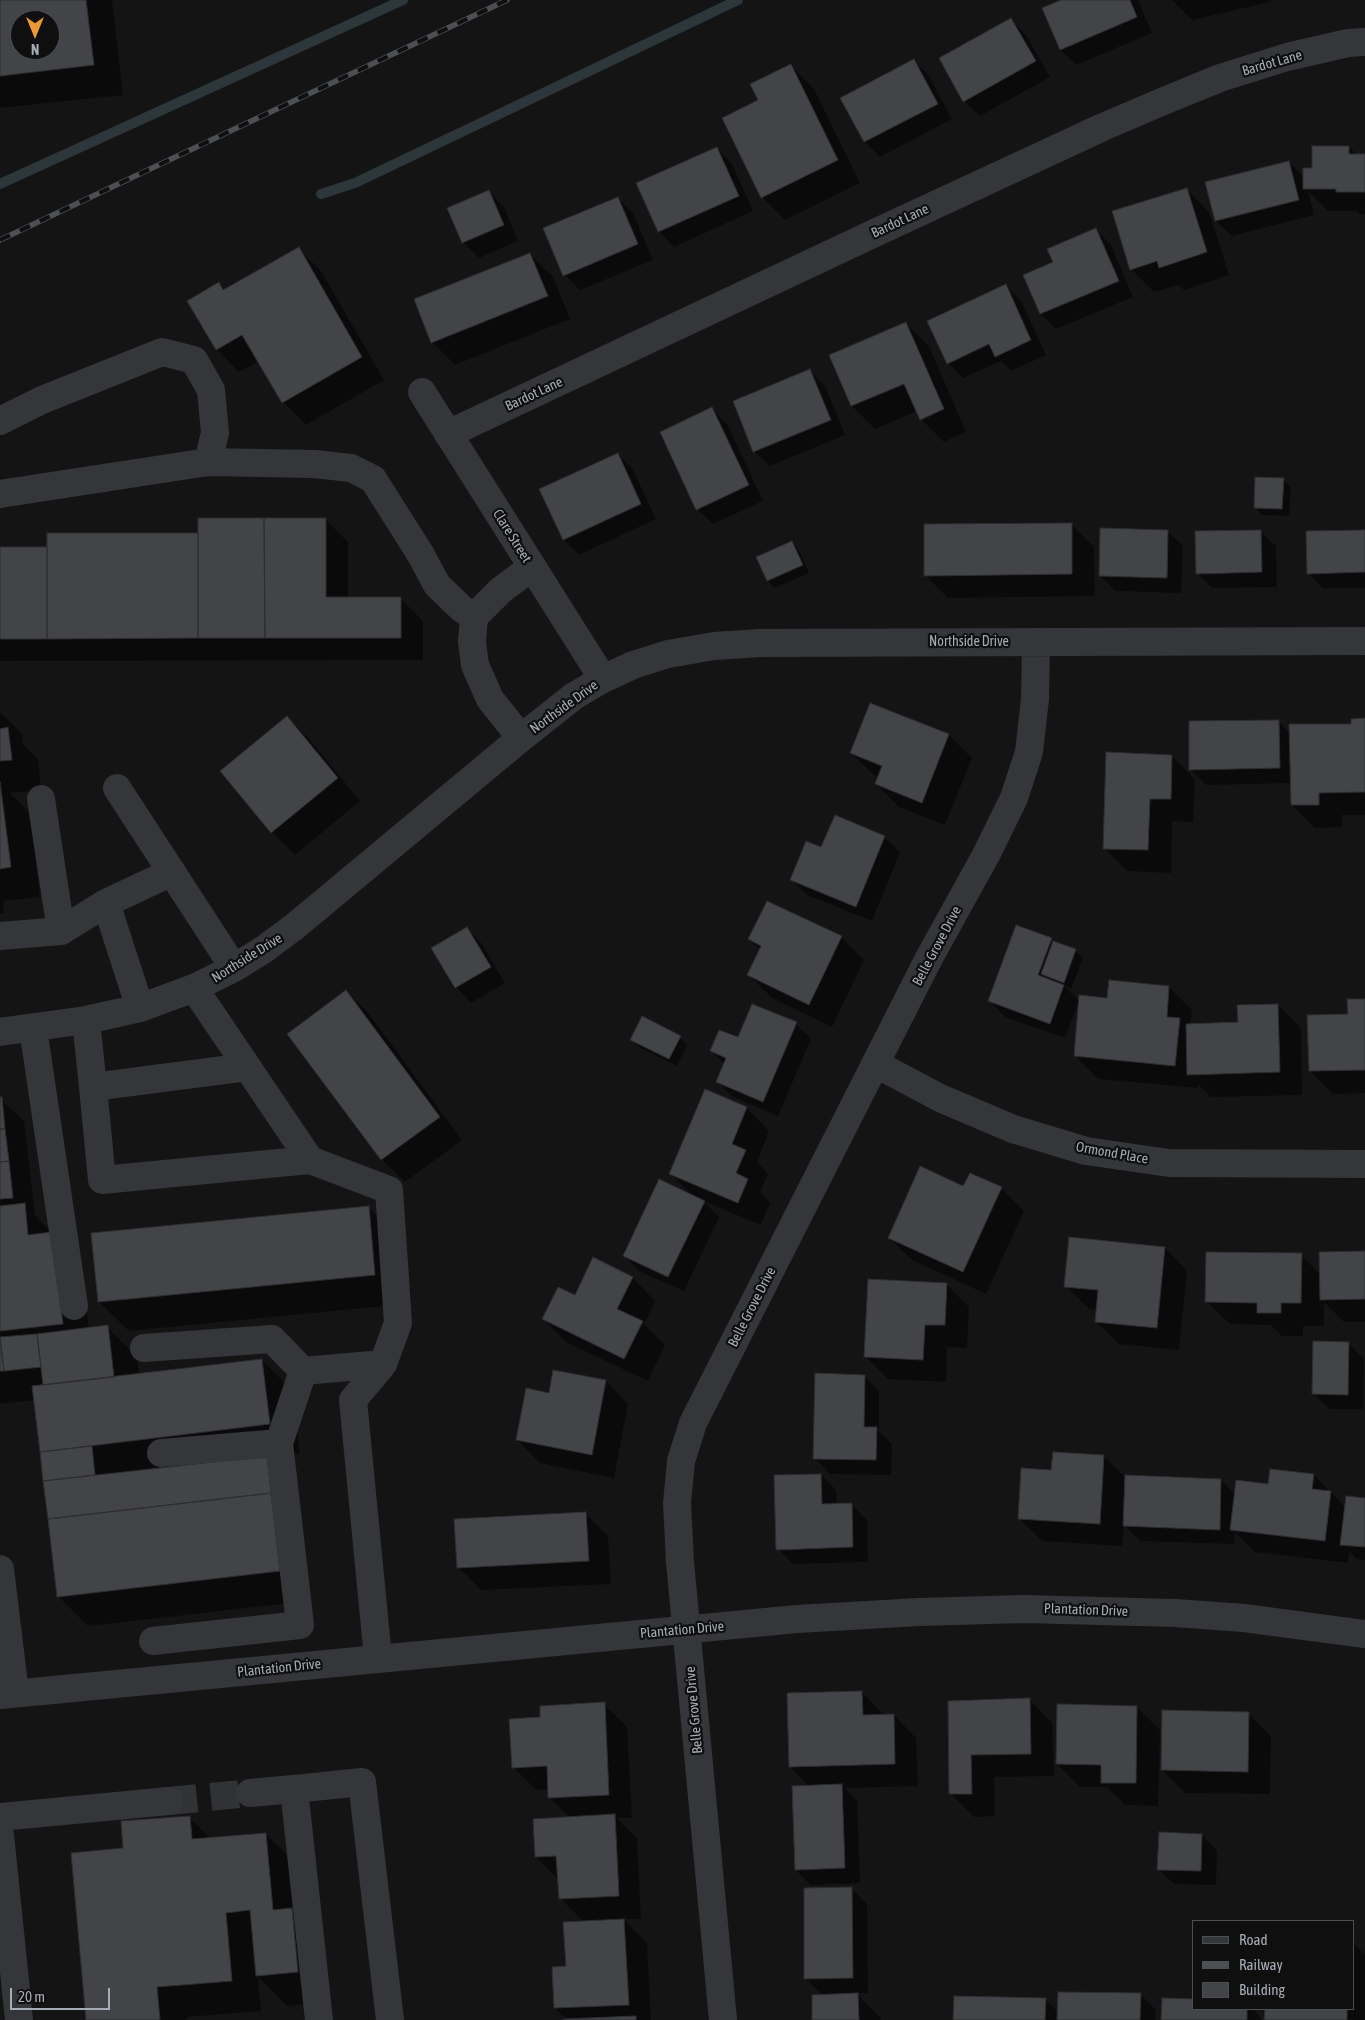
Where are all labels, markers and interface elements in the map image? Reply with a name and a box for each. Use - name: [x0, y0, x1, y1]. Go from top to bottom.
- north arrow: [10, 10, 60, 60]
- text: N: [31, 41, 39, 57]
- street label: Bardot Lane: [1240, 46, 1304, 80]
- street label: Bardot Lane: [869, 200, 931, 242]
- street label: Bardot Lane: [503, 373, 565, 415]
- street label: Clare Street: [489, 506, 535, 566]
- street label: Northside Drive: [929, 634, 1009, 650]
- street label: Northside Drive: [527, 677, 601, 737]
- street label: Belle Grove Drive: [909, 903, 965, 989]
- street label: Northside Drive: [209, 930, 285, 986]
- street label: Ormond Place: [1075, 1138, 1149, 1168]
- street label: Belle Grove Drive: [725, 1264, 779, 1350]
- street label: Plantation Drive: [1044, 1600, 1128, 1620]
- street label: Plantation Drive: [639, 1618, 725, 1642]
- street label: Plantation Drive: [236, 1655, 322, 1681]
- street label: Belle Grove Drive: [682, 1666, 706, 1754]
- legend: [1192, 1920, 1355, 2010]
- text: Road: [1239, 1931, 1268, 1948]
- text: Railway: [1239, 1956, 1283, 1973]
- scale bar: [12, 1978, 112, 2010]
- text: Building: [1239, 1981, 1285, 1998]
- text: 20 m: [18, 1988, 45, 2005]

